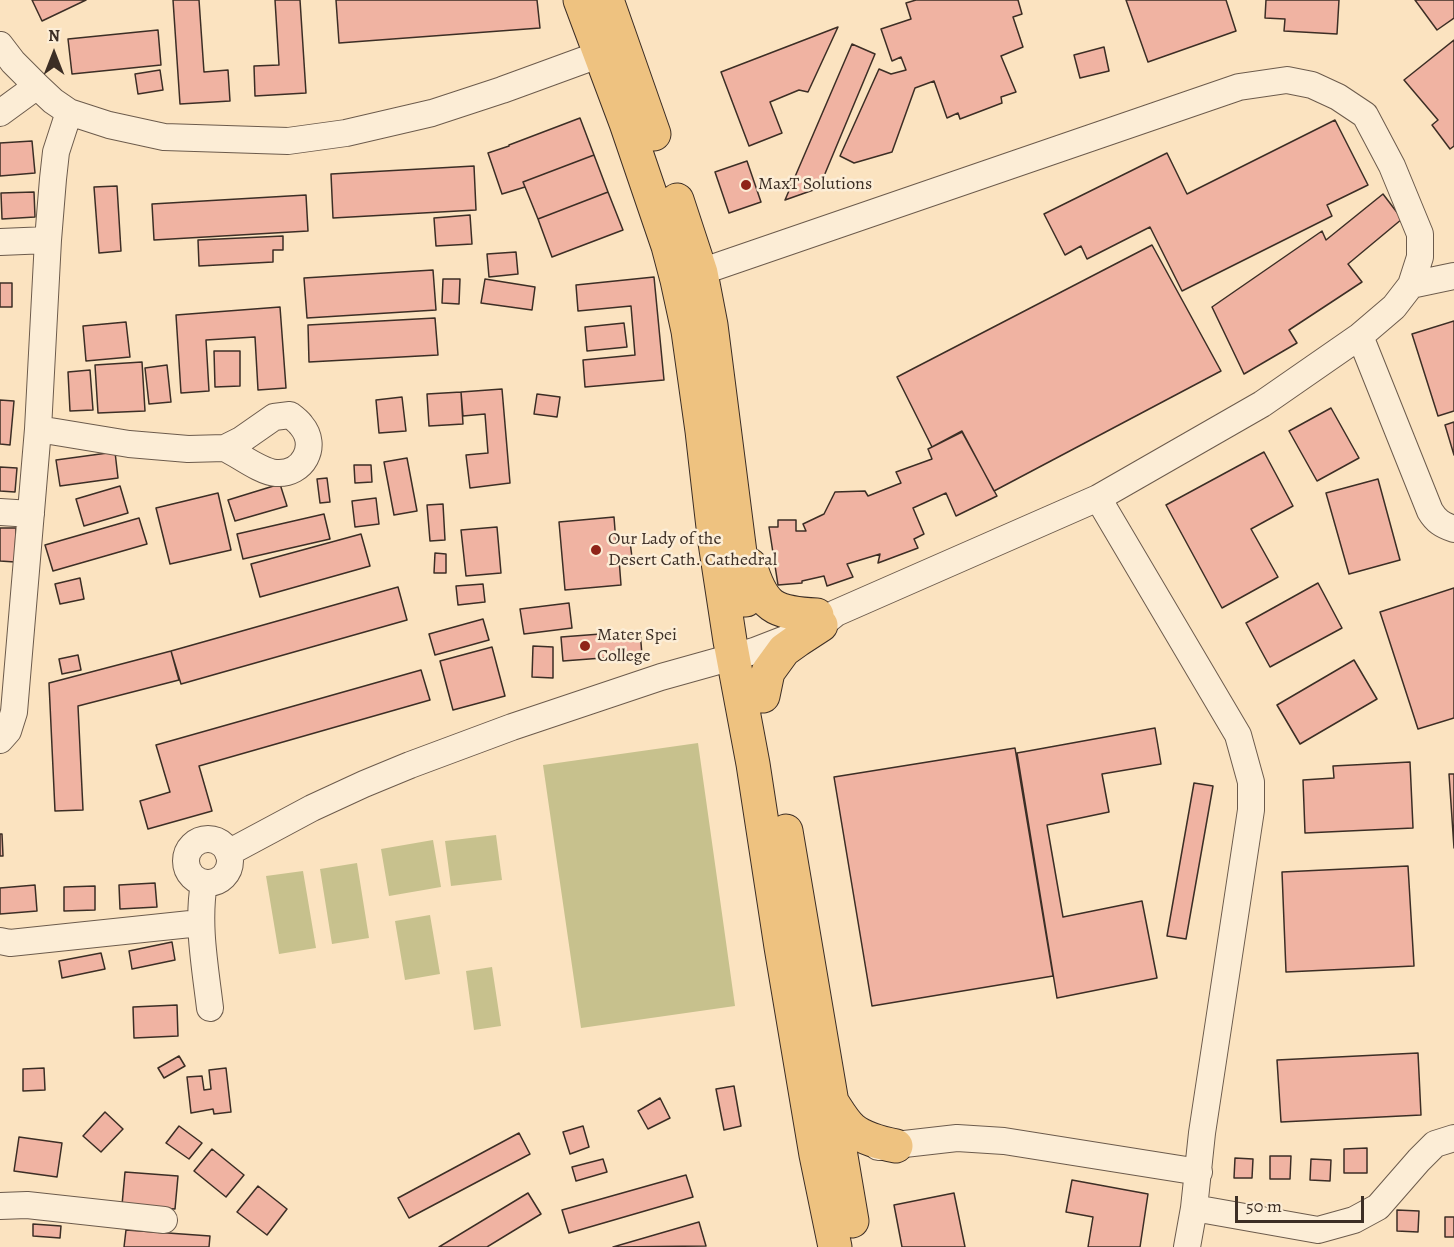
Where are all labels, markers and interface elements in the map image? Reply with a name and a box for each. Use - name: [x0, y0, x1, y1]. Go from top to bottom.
- north arrow: [24, 24, 84, 84]
- text: N: [48, 25, 60, 47]
- place label: MaxT Solutions: [758, 174, 872, 196]
- marker: MaxT Solutions: [739, 178, 753, 192]
- place label: Our Lady of the Desert Cath. Cathedral: [608, 529, 777, 572]
- marker: Our Lady of the Desert Cath. Cathedral: [589, 543, 603, 557]
- place label: Mater Spei College: [597, 625, 677, 668]
- marker: Mater Spei College: [578, 639, 592, 653]
- scale bar: [1238, 1184, 1367, 1222]
- text: 50 m: [1246, 1194, 1282, 1218]

